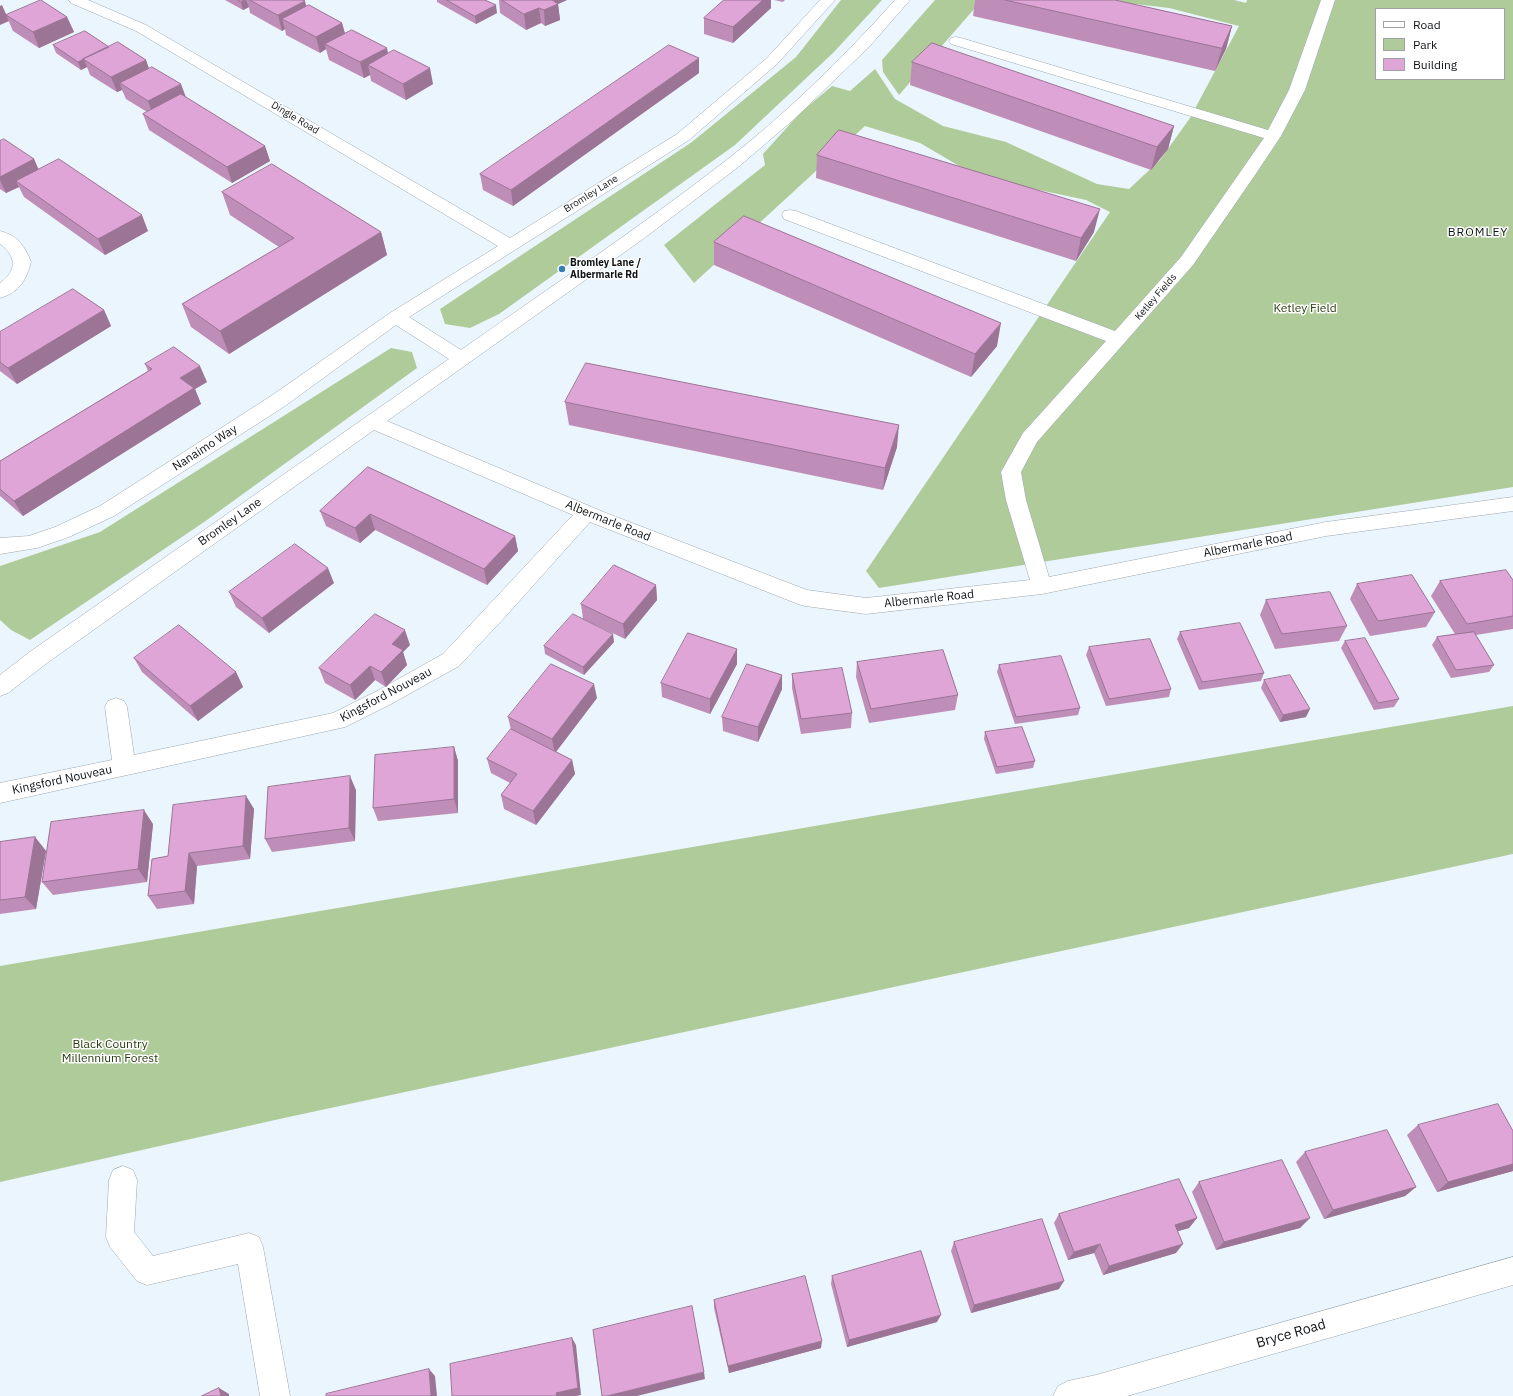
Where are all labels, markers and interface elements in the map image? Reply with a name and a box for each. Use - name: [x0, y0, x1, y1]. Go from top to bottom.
- legend: [1375, 8, 1505, 80]
- text: Road: [1413, 17, 1441, 32]
- text: Park: [1413, 37, 1437, 52]
- text: Building: [1413, 57, 1457, 72]
- street label: Dingle Road: [269, 99, 321, 137]
- street label: Bromley Lane: [562, 173, 620, 215]
- district label: BROMLEY: [1448, 226, 1508, 240]
- place label: Bromley Lane / Albermarle Rd: [570, 257, 641, 280]
- marker: Bromley Lane / Albermarle Rd: [557, 264, 567, 274]
- street label: Ketley Fields: [1133, 271, 1179, 323]
- park label: Ketley Field: [1273, 302, 1337, 316]
- street label: Nanaimo Way: [170, 422, 240, 474]
- street label: Bromley Lane: [196, 495, 264, 549]
- street label: Albermarle Road: [563, 497, 653, 545]
- street label: Albermarle Road: [1202, 529, 1294, 561]
- street label: Albermarle Road: [883, 587, 975, 611]
- street label: Kingsford Nouveau: [338, 665, 434, 725]
- street label: Kingsford Nouveau: [11, 762, 113, 798]
- park label: Black Country Millennium Forest: [62, 1038, 158, 1066]
- street label: Bryce Road: [1254, 1316, 1328, 1352]

